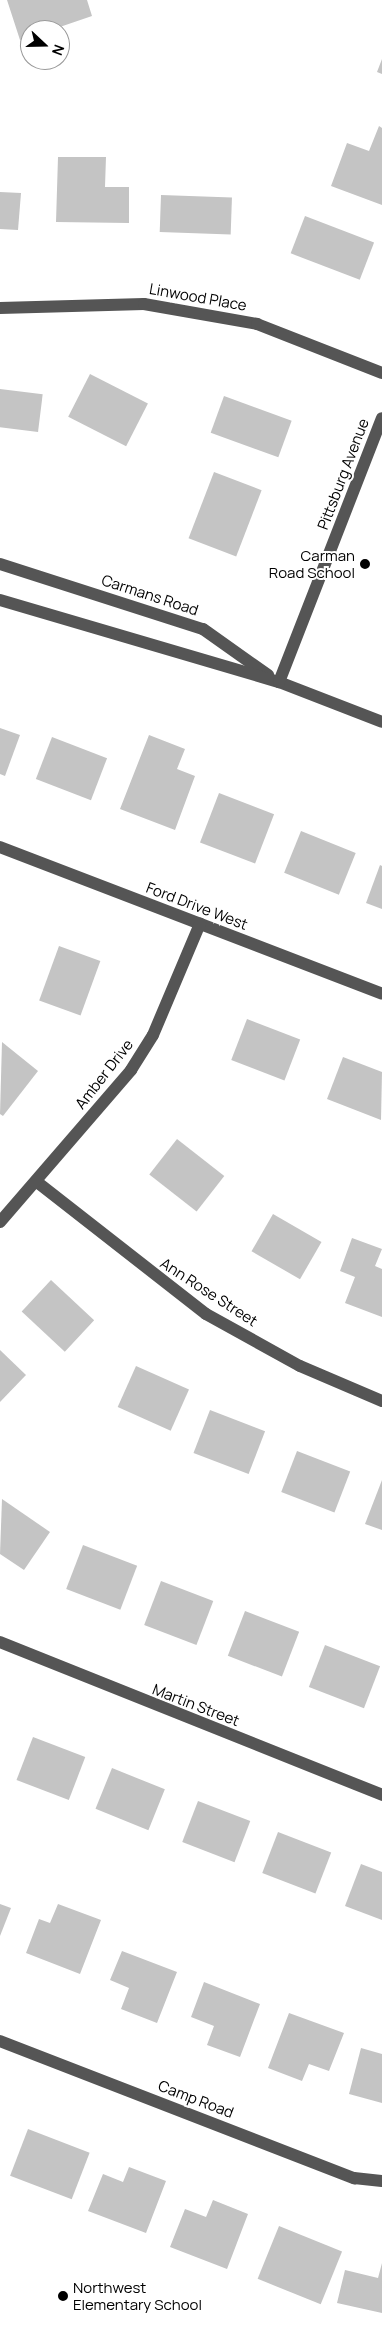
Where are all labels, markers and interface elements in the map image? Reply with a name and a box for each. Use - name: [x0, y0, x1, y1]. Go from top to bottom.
- north arrow: [20, 20, 70, 70]
- text: N: [48, 42, 69, 58]
- street label: Linwood Place: [148, 280, 248, 314]
- street label: Pittsburg Avenue: [314, 416, 372, 532]
- place label: Carman Road School: [269, 546, 355, 581]
- marker: Carman Road School: [359, 558, 371, 570]
- street label: Carmans Road: [99, 571, 201, 619]
- street label: Ford Drive West: [144, 878, 250, 934]
- street label: Amber Drive: [71, 1036, 137, 1112]
- street label: Ann Rose Street: [157, 1254, 261, 1330]
- street label: Martin Street: [150, 1680, 242, 1730]
- street label: Camp Road: [156, 2076, 236, 2122]
- place label: Northwest Elementary School: [73, 2278, 202, 2313]
- marker: Northwest Elementary School: [57, 2290, 69, 2302]

